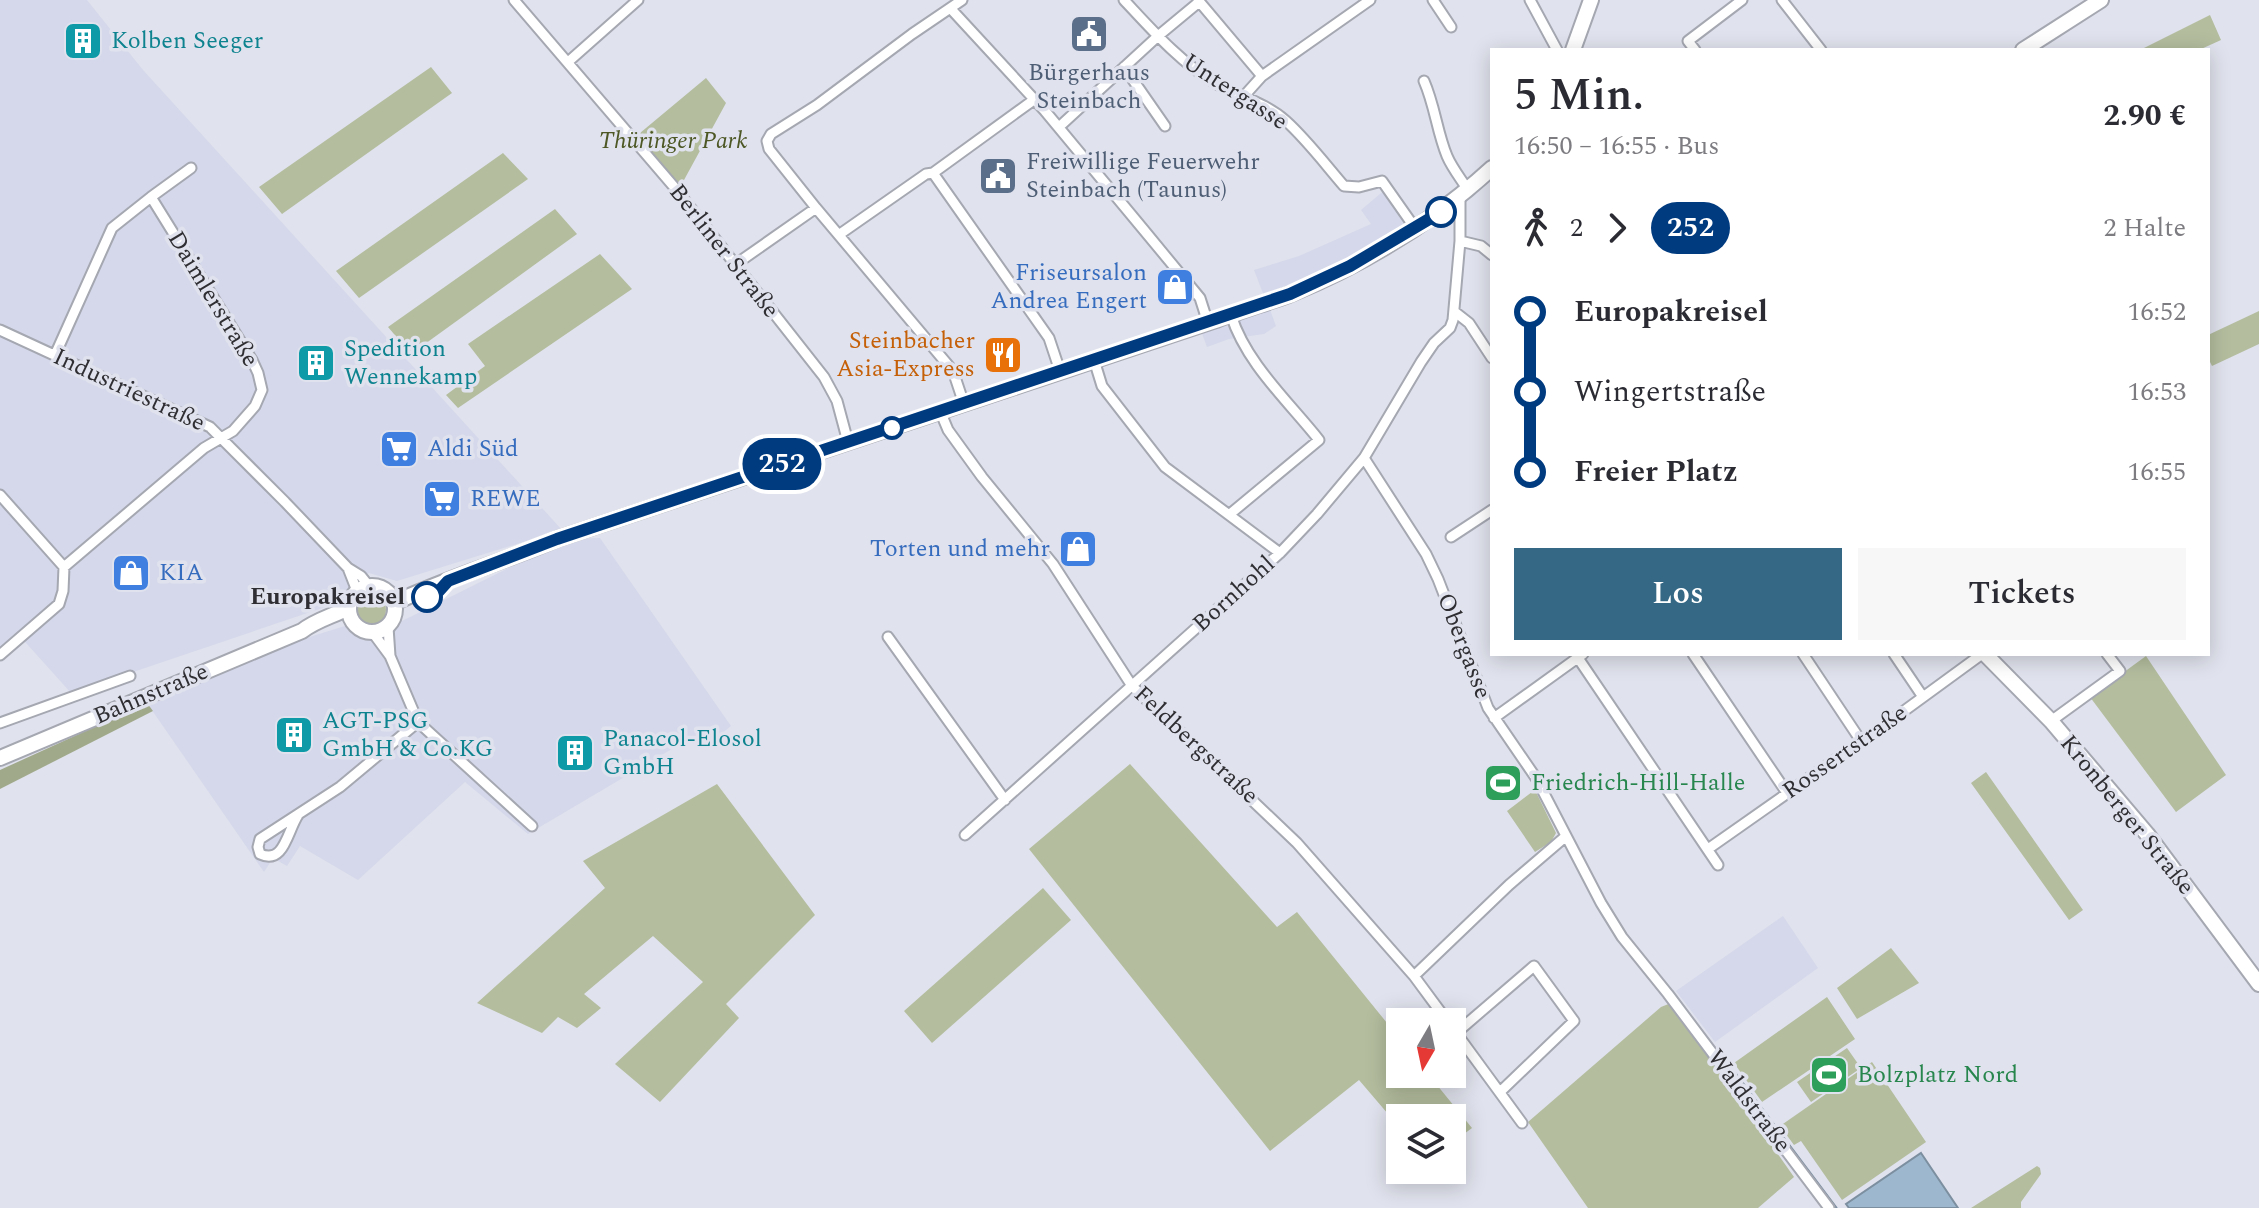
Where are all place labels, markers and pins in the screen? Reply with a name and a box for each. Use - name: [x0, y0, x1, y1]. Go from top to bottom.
- public building icon: Bürgerhaus Steinbach: [1068, 13, 1110, 55]
- building icon: Kolben Seeger: [62, 20, 104, 62]
- place label: Kolben Seeger: [111, 23, 263, 59]
- place label: Bürgerhaus Steinbach: [1028, 55, 1150, 119]
- place label: Freiwillige Feuerwehr Steinbach (Taunus): [1026, 144, 1260, 208]
- public building icon: Freiwillige Feuerwehr Steinbach (Taunus): [977, 155, 1019, 197]
- unlabelled marker: [1426, 197, 1456, 227]
- place label: Friseursalon Andrea Engert: [991, 255, 1147, 319]
- shop icon: Friseursalon Andrea Engert: [1154, 266, 1196, 308]
- place label: Steinbacher Asia-Express: [836, 323, 975, 387]
- place label: Spedition Wennekamp: [344, 331, 477, 395]
- restaurant icon: Steinbacher Asia-Express: [982, 334, 1024, 376]
- building icon: Spedition Wennekamp: [295, 342, 337, 384]
- unlabelled marker: [881, 417, 903, 439]
- supermarket icon: Aldi Süd: [378, 428, 420, 470]
- place label: Aldi Süd: [427, 431, 518, 467]
- supermarket icon: REWE: [421, 478, 463, 520]
- place label: REWE: [470, 481, 541, 517]
- shop icon: Torten und mehr: [1057, 528, 1099, 570]
- place label: Torten und mehr: [870, 531, 1050, 567]
- shop icon: KIA: [110, 552, 152, 594]
- place label: KIA: [159, 555, 204, 591]
- place label: Europakreisel: [250, 579, 405, 615]
- marker: Europakreisel: [412, 582, 442, 612]
- place label: AGT-PSG GmbH & Co.KG: [322, 703, 493, 767]
- building icon: AGT-PSG GmbH & Co.KG: [273, 714, 315, 756]
- place label: Panacol-Elosol GmbH: [603, 721, 762, 785]
- building icon: Panacol-Elosol GmbH: [554, 732, 596, 774]
- sports icon: Friedrich-Hill-Halle: [1482, 762, 1524, 804]
- place label: Friedrich-Hill-Halle: [1531, 765, 1745, 801]
- sports icon: Bolzplatz Nord: [1808, 1054, 1850, 1096]
- place label: Bolzplatz Nord: [1857, 1057, 2018, 1093]

